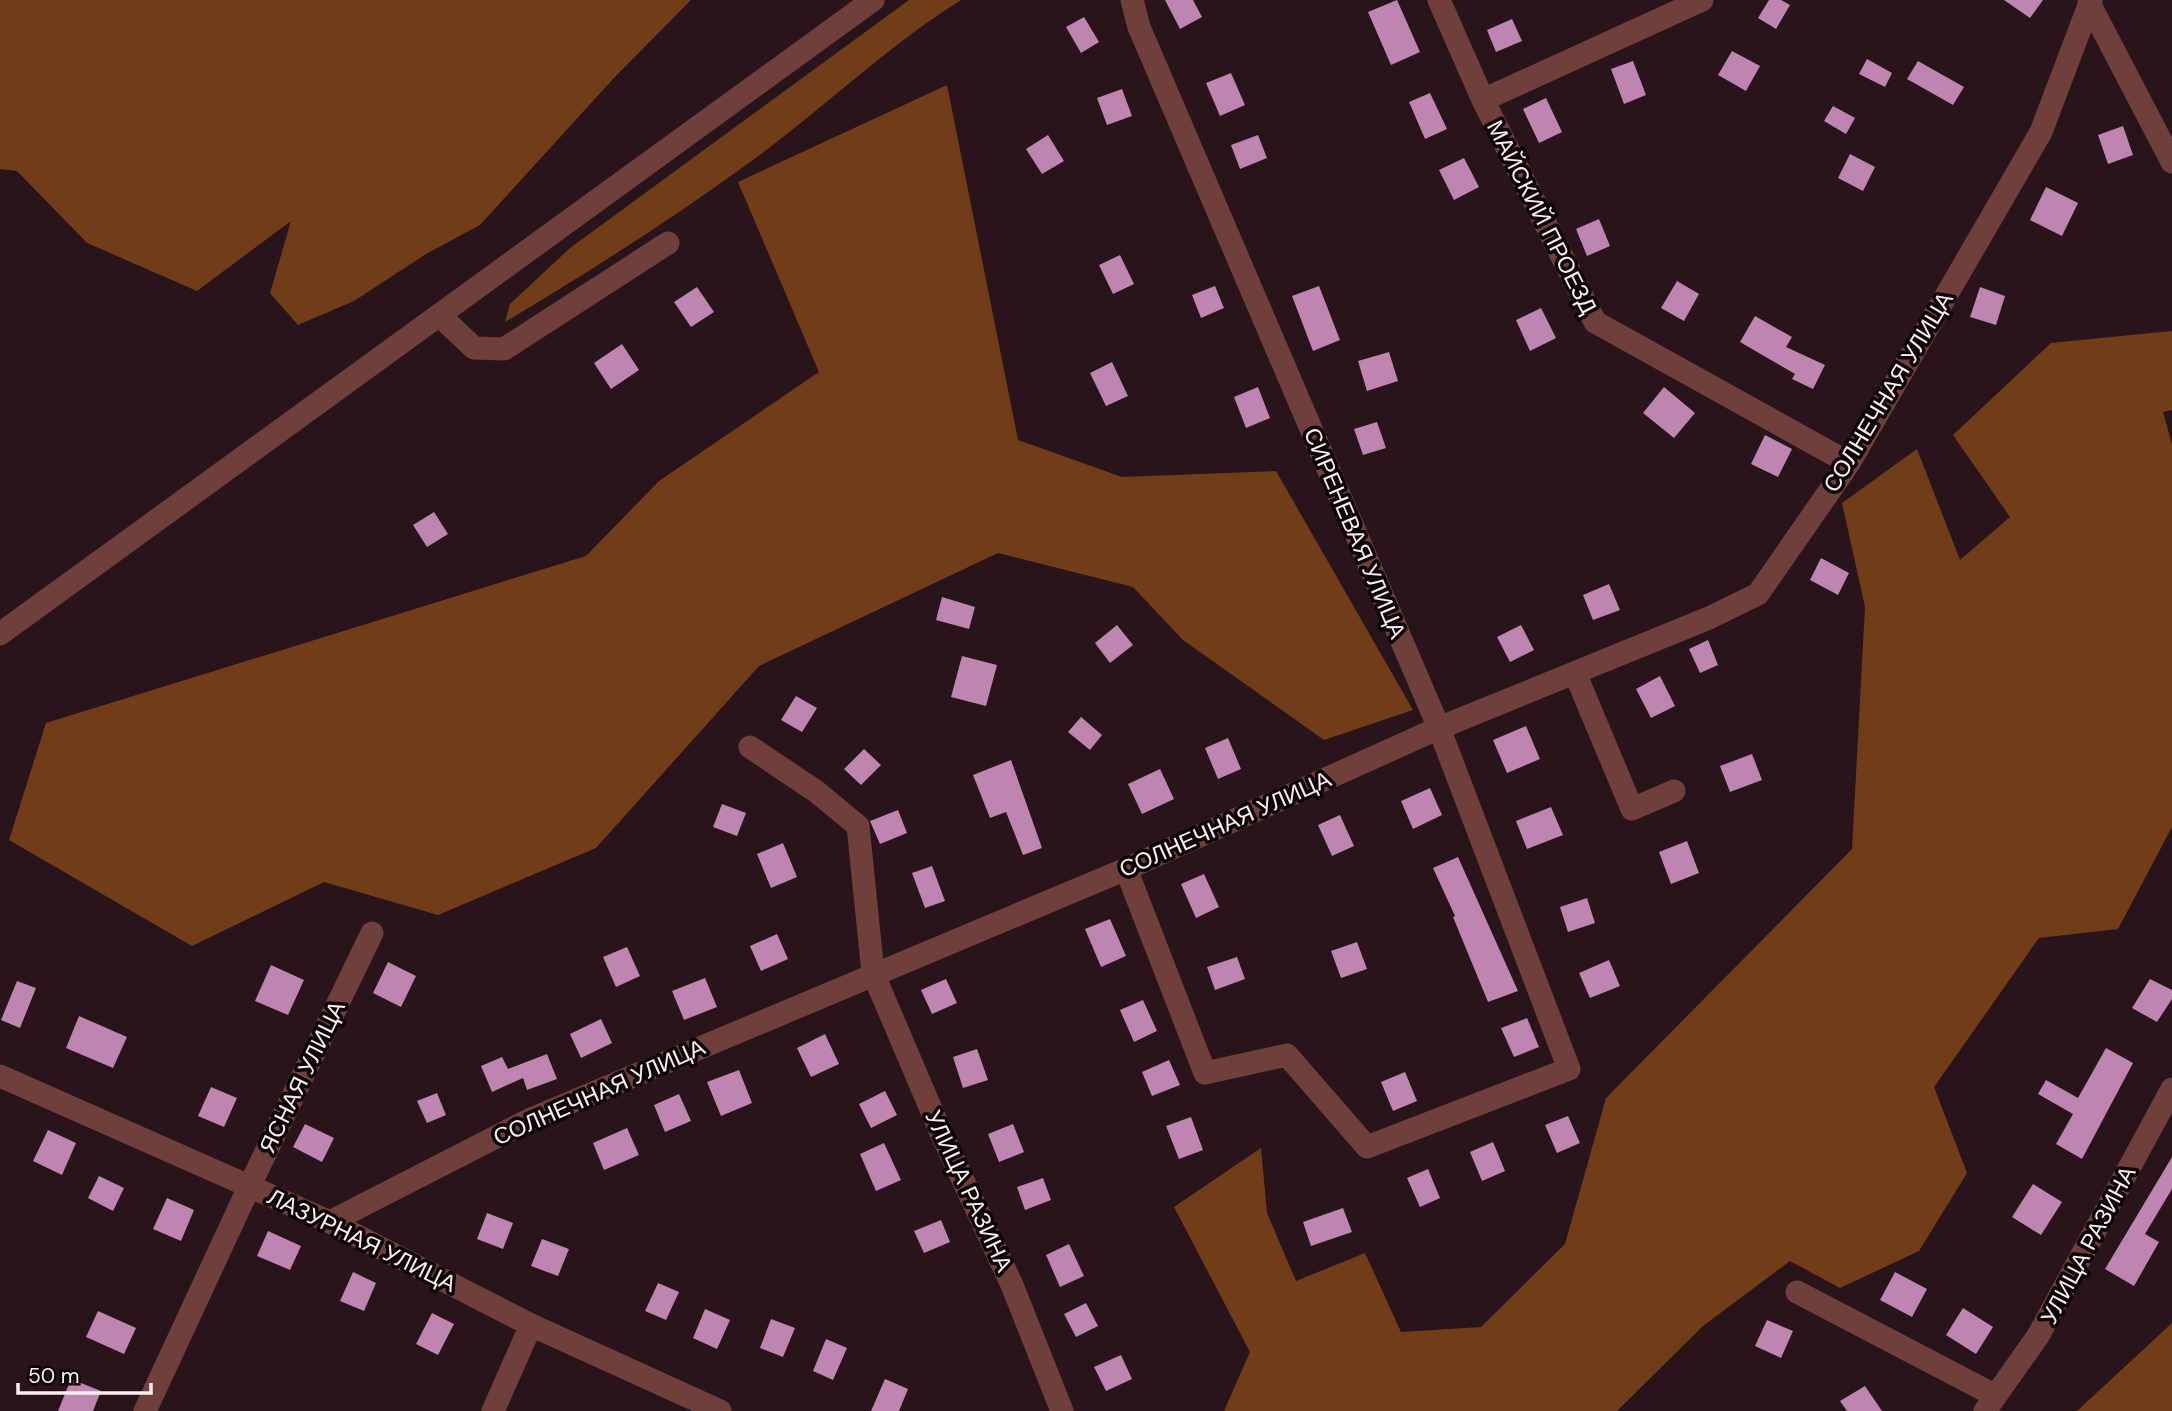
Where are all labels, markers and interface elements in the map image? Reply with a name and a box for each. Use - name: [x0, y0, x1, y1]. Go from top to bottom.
- street label: МАЙСКИЙ ПРОЕЗД: [1480, 115, 1604, 319]
- street label: СОЛНЕЧНАЯ УЛИЦА: [1816, 286, 1960, 498]
- street label: СИРЕНЕВАЯ УЛИЦА: [1297, 423, 1413, 644]
- street label: СОЛНЕЧНАЯ УЛИЦА: [1114, 764, 1336, 884]
- street label: ЯСНАЯ УЛИЦА: [252, 995, 352, 1158]
- street label: СОЛНЕЧНАЯ УЛИЦА: [488, 1032, 710, 1152]
- street label: УЛИЦА РАЗИНА: [918, 1105, 1020, 1277]
- street label: УЛИЦА РАЗИНА: [2034, 1160, 2143, 1329]
- street label: ЛАЗУРНАЯ УЛИЦА: [263, 1181, 462, 1299]
- scale bar: [18, 1352, 150, 1396]
- text: 50 m: [28, 1362, 79, 1390]

